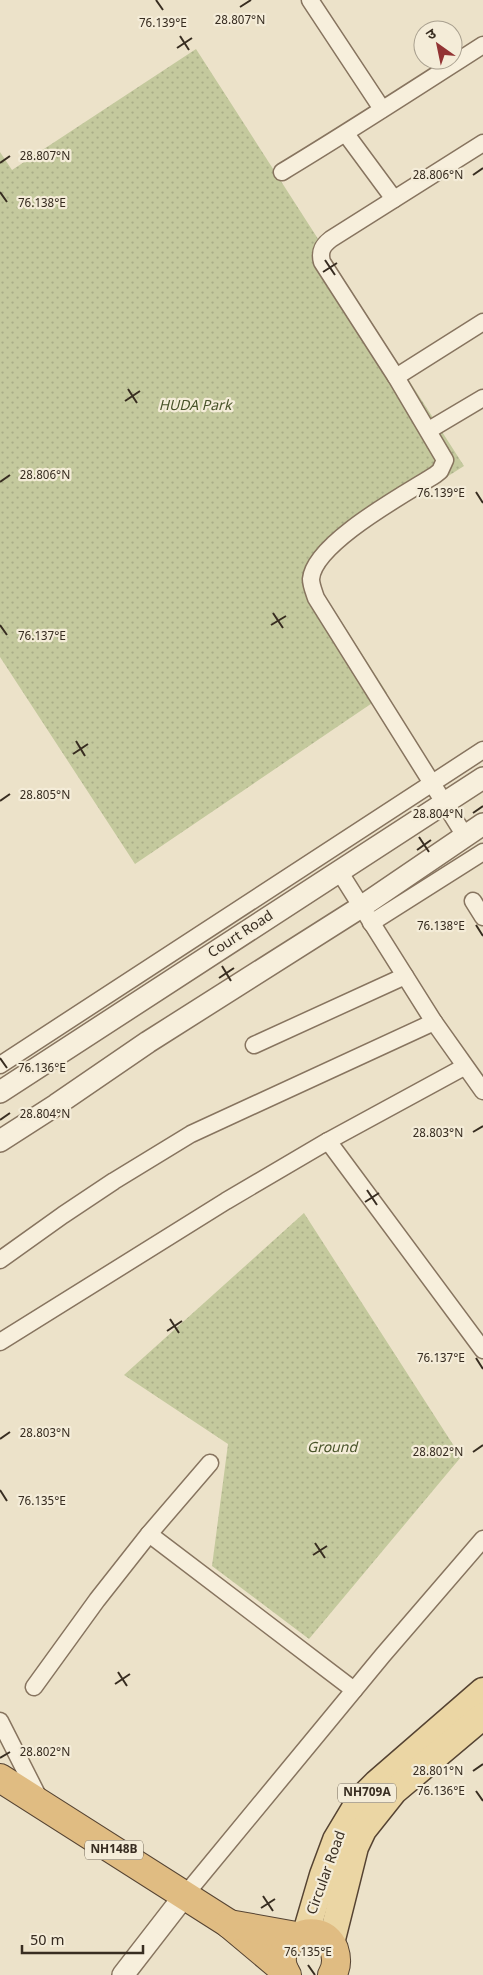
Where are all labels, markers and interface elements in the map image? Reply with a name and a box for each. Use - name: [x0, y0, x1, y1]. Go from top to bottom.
- text: 28.807°N: [215, 13, 265, 29]
- text: 76.139°E: [139, 16, 187, 32]
- north arrow: [413, 20, 463, 70]
- text: उ: [423, 25, 441, 46]
- text: 28.807°N: [20, 149, 70, 165]
- text: 28.806°N: [413, 168, 463, 184]
- text: 76.138°E: [18, 196, 66, 212]
- park label: HUDA Park: [159, 397, 234, 416]
- text: 28.806°N: [20, 468, 70, 484]
- text: 76.139°E: [417, 486, 465, 502]
- text: 76.137°E: [18, 629, 66, 645]
- text: 28.805°N: [20, 788, 70, 804]
- text: 28.804°N: [413, 807, 463, 823]
- street label: Court Road: [205, 907, 277, 963]
- text: 76.138°E: [417, 919, 465, 935]
- text: 76.136°E: [18, 1061, 66, 1077]
- text: 28.804°N: [20, 1107, 70, 1123]
- text: 28.803°N: [413, 1126, 463, 1142]
- text: 76.137°E: [417, 1351, 465, 1367]
- text: 28.803°N: [20, 1426, 70, 1442]
- park label: Ground: [307, 1439, 359, 1458]
- text: 28.802°N: [413, 1445, 463, 1461]
- text: 76.135°E: [18, 1494, 66, 1510]
- text: 28.802°N: [20, 1745, 70, 1761]
- text: 28.801°N: [413, 1764, 463, 1780]
- road number: NH709A: [338, 1784, 396, 1802]
- text: 76.136°E: [417, 1784, 465, 1800]
- street label: Circular Road: [303, 1828, 351, 1918]
- road number: NH148B: [85, 1840, 143, 1860]
- scale bar: [22, 1922, 144, 1954]
- text: 50 m: [30, 1932, 64, 1951]
- text: 76.135°E: [284, 1945, 332, 1961]

